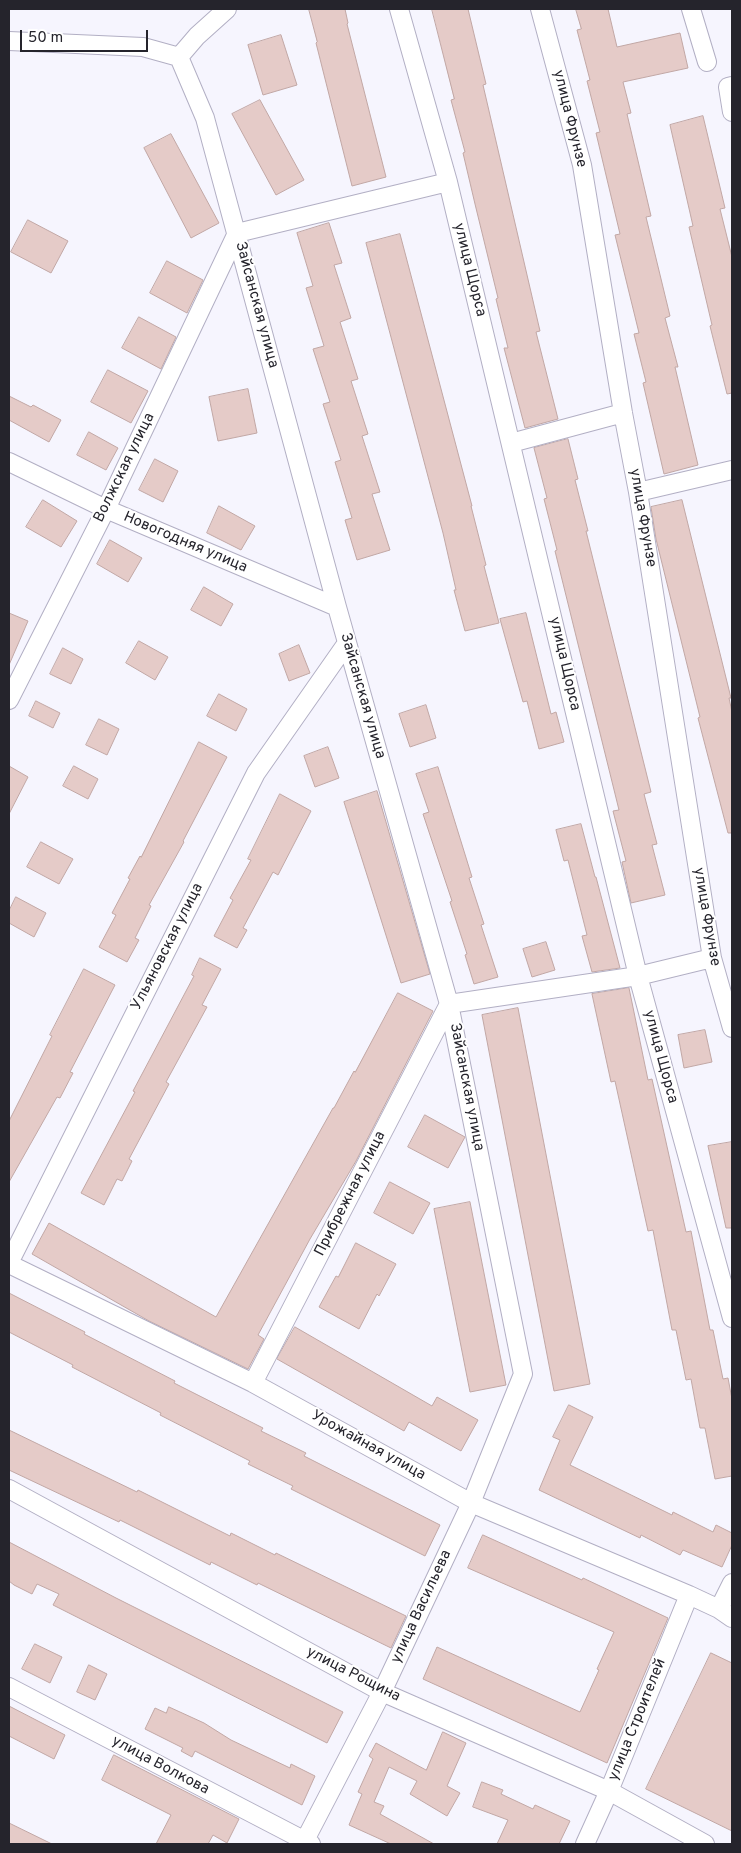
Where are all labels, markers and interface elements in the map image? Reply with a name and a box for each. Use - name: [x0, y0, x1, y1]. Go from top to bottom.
- scale bar: [22, 20, 150, 52]
- text: 50 m: [28, 29, 63, 48]
- street label: улица Фрунзе: [548, 68, 590, 170]
- street label: улица Щорса: [449, 221, 489, 319]
- street label: Зайсанская улица: [230, 240, 282, 370]
- street label: Волжская улица: [91, 410, 159, 526]
- street label: улица Фрунзе: [624, 467, 660, 569]
- street label: Новогодняя улица: [120, 509, 250, 577]
- street label: улица Щорса: [544, 615, 584, 713]
- street label: Зайсанская улица: [335, 631, 389, 761]
- street label: улица Фрунзе: [688, 866, 724, 968]
- street label: Ульяновская улица: [128, 881, 208, 1013]
- street label: улица Щорса: [639, 1008, 681, 1106]
- street label: Зайсанская улица: [445, 1021, 487, 1153]
- street label: Прибрежная улица: [312, 1129, 390, 1259]
- street label: Урожайная улица: [308, 1407, 428, 1485]
- street label: улица Васильева: [388, 1548, 456, 1666]
- street label: улица Рощина: [303, 1644, 403, 1706]
- street label: улица Строителей: [605, 1656, 671, 1784]
- street label: улица Волкова: [108, 1733, 212, 1799]

